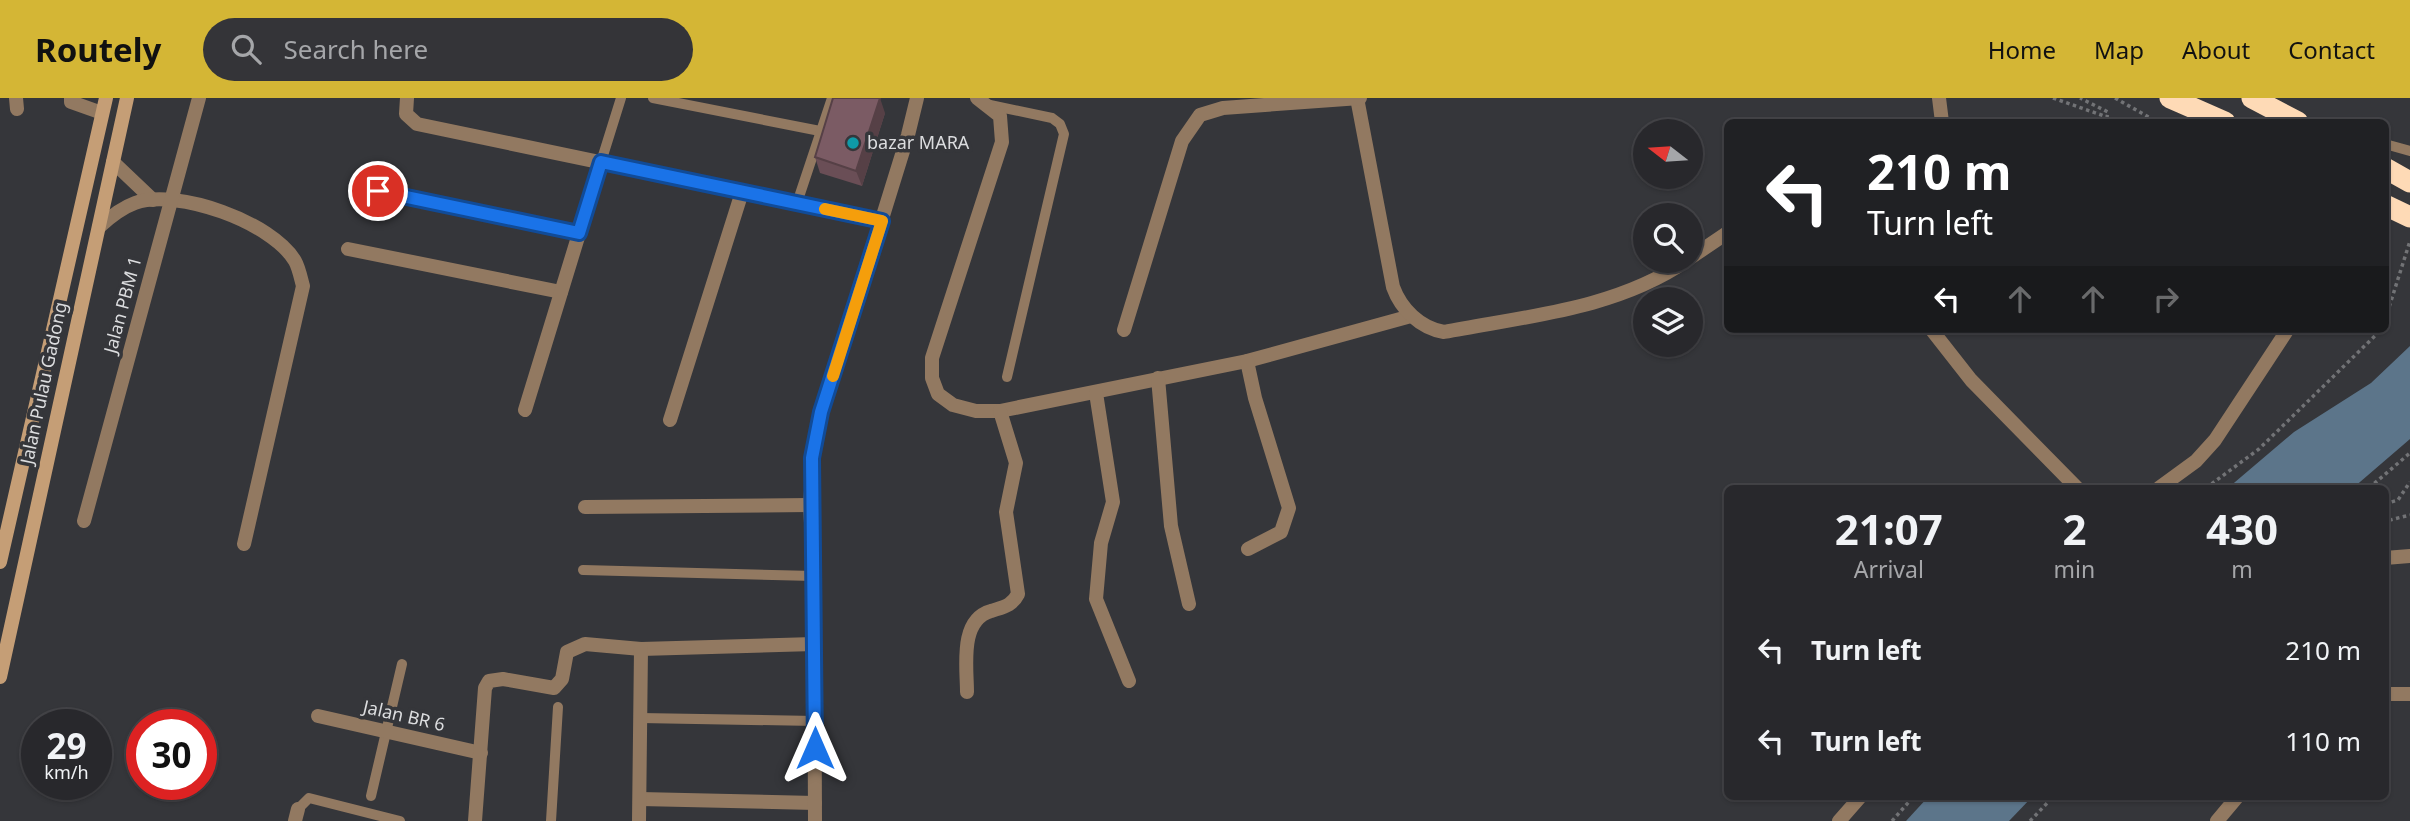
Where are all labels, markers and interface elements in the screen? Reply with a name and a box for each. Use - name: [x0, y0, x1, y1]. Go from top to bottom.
- search box: [203, 18, 693, 81]
- text: Routely: [35, 27, 161, 72]
- icon: search: [227, 30, 265, 68]
- text: Search here: [283, 31, 428, 67]
- text: Home: [1988, 33, 2056, 66]
- text: Map: [2094, 33, 2144, 66]
- text: About: [2182, 33, 2250, 66]
- text: Contact: [2288, 33, 2375, 66]
- north arrow: [1633, 119, 1703, 189]
- map controls: [1633, 119, 1703, 357]
- place label: bazar MARA: [867, 130, 970, 154]
- marker: bazar MARA: [845, 135, 861, 151]
- text: 210 m: [1867, 138, 2012, 204]
- icon: left: [1752, 147, 1843, 238]
- pin: [348, 161, 408, 221]
- icon: arrive: [359, 172, 397, 210]
- text: Turn left: [1867, 201, 1993, 244]
- button: search: [1633, 203, 1703, 273]
- street label: Jalan PBM 1: [97, 254, 146, 358]
- icon: left: [1928, 280, 1966, 318]
- icon: ahead: [2001, 280, 2039, 318]
- icon: ahead: [2074, 280, 2112, 318]
- icon: right: [2147, 280, 2185, 318]
- button: layers: [1633, 287, 1703, 357]
- street label: Jalan Pulau Gadong: [14, 299, 72, 468]
- text: 21:07: [1835, 500, 1943, 557]
- text: 2: [2062, 500, 2086, 557]
- text: 430: [2206, 500, 2278, 557]
- text: Arrival: [1854, 553, 1924, 585]
- text: min: [2054, 553, 2095, 585]
- text: m: [2231, 553, 2253, 585]
- icon: left: [1752, 631, 1790, 669]
- text: Turn left: [1811, 632, 1922, 668]
- text: 210 m: [2285, 632, 2361, 668]
- street label: Jalan BR 6: [359, 693, 448, 736]
- speed limit sign: 30: [126, 709, 217, 800]
- position arrow: [778, 711, 852, 785]
- text: 29: [46, 722, 87, 769]
- icon: left: [1752, 722, 1790, 760]
- text: Turn left: [1811, 723, 1922, 759]
- text: 110 m: [2285, 723, 2361, 759]
- text: km/h: [44, 760, 89, 784]

